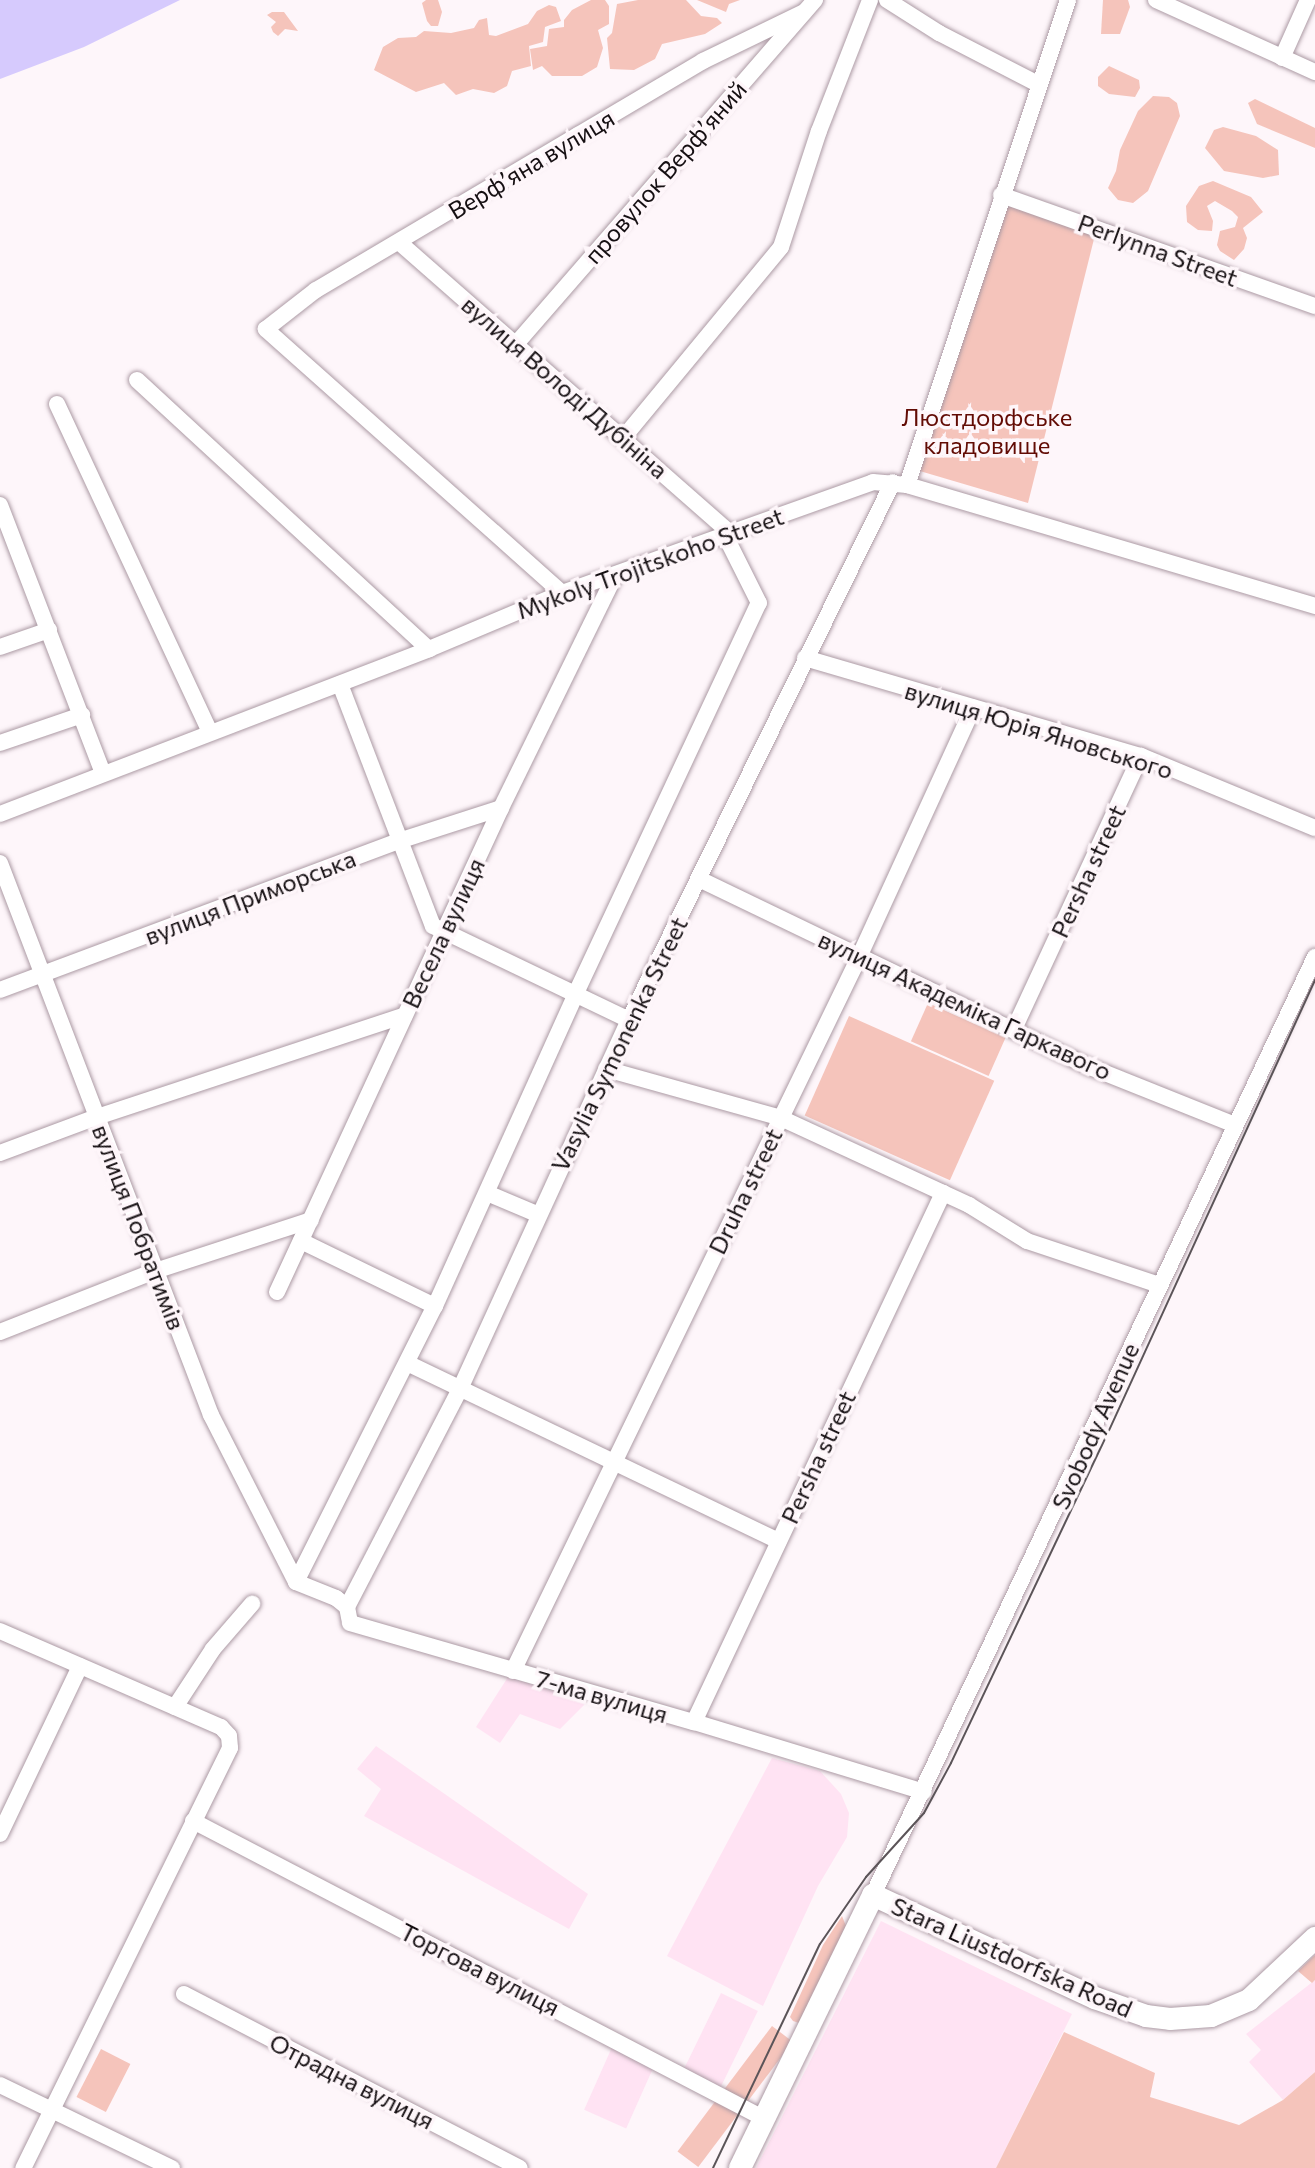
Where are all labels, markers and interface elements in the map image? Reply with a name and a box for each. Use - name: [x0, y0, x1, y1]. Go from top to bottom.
- street label: провулок Верфʼяний: [578, 75, 752, 269]
- street label: Верфʼяна вулиця: [443, 103, 619, 225]
- street label: Perlynna Street: [1074, 208, 1242, 292]
- street label: вулиця Володі Дубініна: [456, 290, 674, 484]
- park label: Люстдорфське кладовище: [902, 403, 1072, 459]
- street label: Mykoly Trojitskoho Street: [513, 501, 787, 625]
- street label: вулиця Юрія Яновського: [901, 675, 1177, 785]
- street label: Persha street: [1045, 800, 1131, 942]
- street label: вулиця Приморська: [140, 843, 360, 951]
- street label: Весела вулиця: [396, 853, 490, 1013]
- street label: Vasylia Symonenka Street: [545, 912, 693, 1176]
- street label: вулиця Академіка Гаркавого: [814, 924, 1116, 1086]
- street label: вулиця Побратимів: [87, 1120, 191, 1334]
- street label: Druha street: [702, 1123, 788, 1259]
- street label: Svobody Avenue: [1045, 1338, 1145, 1514]
- street label: Persha street: [775, 1386, 861, 1528]
- street label: 7-ма вулиця: [533, 1663, 671, 1729]
- street label: Stara Liustdorfska Road: [887, 1891, 1137, 2023]
- street label: Торгова вулиця: [396, 1916, 564, 2022]
- street label: Отрадна вулиця: [265, 2027, 439, 2135]

